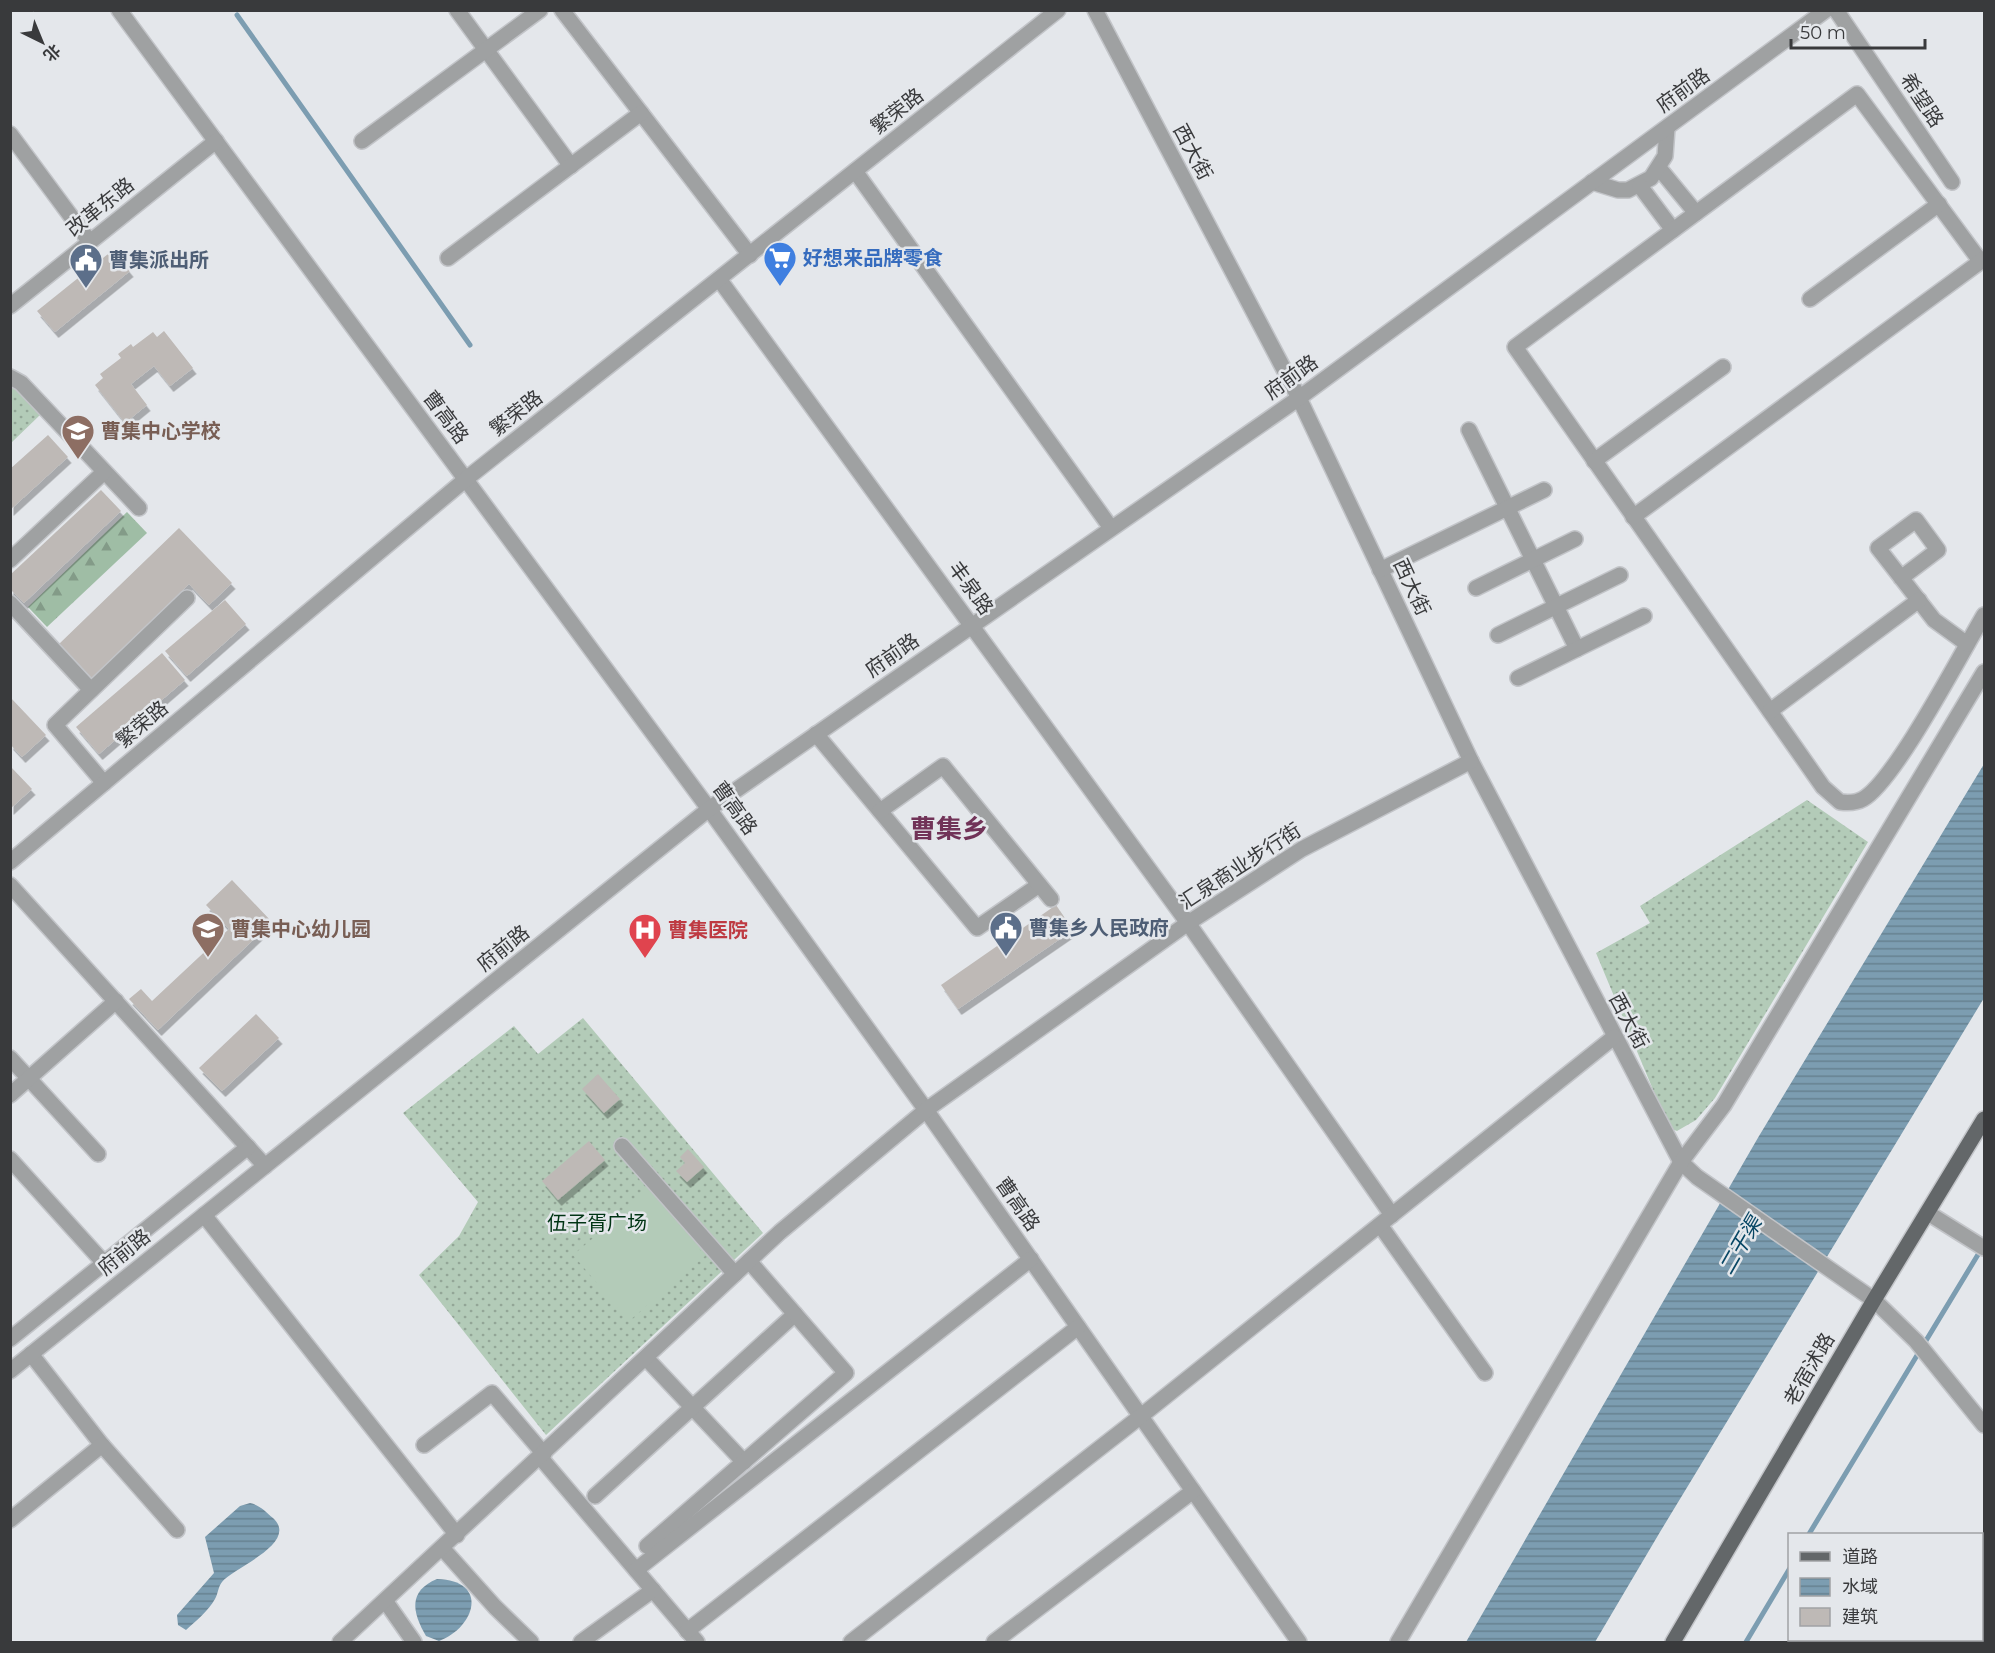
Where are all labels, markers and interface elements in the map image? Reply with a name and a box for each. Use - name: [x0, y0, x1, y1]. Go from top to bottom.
- north arrow: [12, 12, 72, 72]
- scale bar: [1791, 12, 1924, 50]
- text: 50 m: [1800, 22, 1846, 44]
- text: 北: [40, 40, 64, 65]
- street label: 府前路: [1652, 63, 1714, 117]
- street label: 希望路: [1895, 68, 1949, 132]
- street label: 繁荣路: [866, 83, 928, 139]
- street label: 西大街: [1168, 120, 1218, 184]
- street label: 改革东路: [61, 173, 139, 241]
- supermarket icon: 好想来品牌零食: [762, 240, 798, 287]
- public building icon: 曹集派出所: [68, 242, 104, 289]
- place label: 好想来品牌零食: [803, 246, 943, 270]
- place label: 曹集派出所: [109, 248, 209, 272]
- street label: 府前路: [1260, 350, 1322, 404]
- street label: 繁荣路: [485, 385, 547, 441]
- street label: 曹高路: [418, 386, 474, 448]
- school or university icon: 曹集中心学校: [60, 413, 96, 460]
- place label: 曹集中心学校: [101, 419, 221, 443]
- street label: 西大街: [1388, 555, 1436, 619]
- street label: 丰泉路: [944, 557, 998, 619]
- street label: 府前路: [861, 628, 923, 682]
- street label: 繁荣路: [111, 696, 173, 752]
- street label: 曹高路: [708, 777, 762, 839]
- district label: 曹集乡: [910, 813, 988, 845]
- street label: 汇泉商业步行街: [1175, 818, 1305, 914]
- public building icon: 曹集乡人民政府: [988, 910, 1024, 957]
- school or university icon: 曹集中心幼儿园: [190, 911, 226, 958]
- hospital icon: 曹集医院: [627, 912, 663, 959]
- place label: 曹集乡人民政府: [1029, 916, 1169, 940]
- place label: 曹集中心幼儿园: [231, 917, 371, 941]
- place label: 曹集医院: [668, 918, 748, 942]
- street label: 府前路: [472, 920, 534, 976]
- street label: 西大街: [1604, 989, 1654, 1053]
- street label: 曹高路: [991, 1173, 1045, 1235]
- water label: 二干渠: [1713, 1209, 1768, 1279]
- park label: 伍子胥广场: [547, 1211, 647, 1235]
- street label: 府前路: [93, 1224, 155, 1280]
- street label: 老宿沭路: [1779, 1328, 1839, 1410]
- legend: [1788, 1533, 1983, 1641]
- text: 道路: [1842, 1546, 1878, 1568]
- text: 水域: [1842, 1576, 1878, 1598]
- text: 建筑: [1842, 1606, 1878, 1628]

